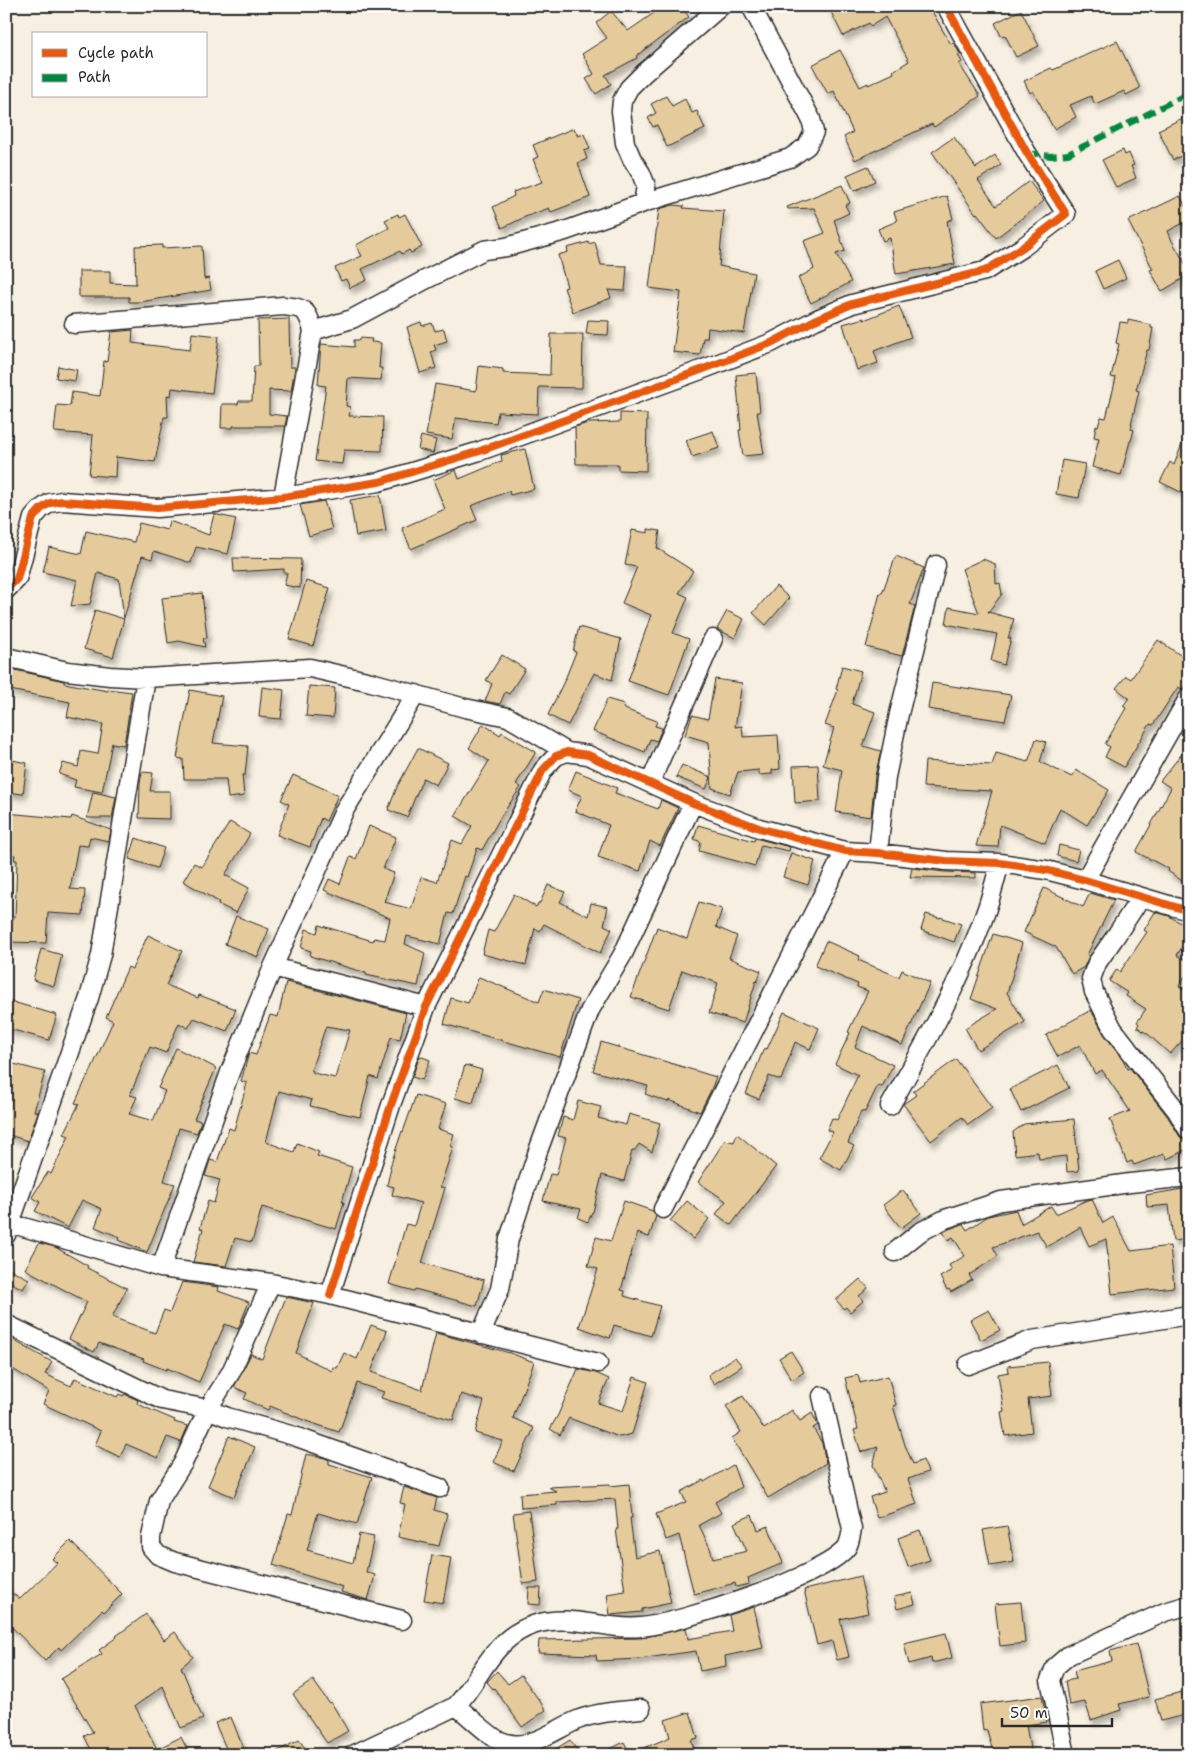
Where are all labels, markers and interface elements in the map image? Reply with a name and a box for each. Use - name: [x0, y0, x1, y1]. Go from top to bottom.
- legend: [32, 32, 208, 98]
- text: Cycle path: [78, 43, 154, 63]
- text: Path: [78, 67, 111, 87]
- scale bar: [1002, 1696, 1112, 1728]
- text: 50 m: [1010, 1703, 1048, 1723]

